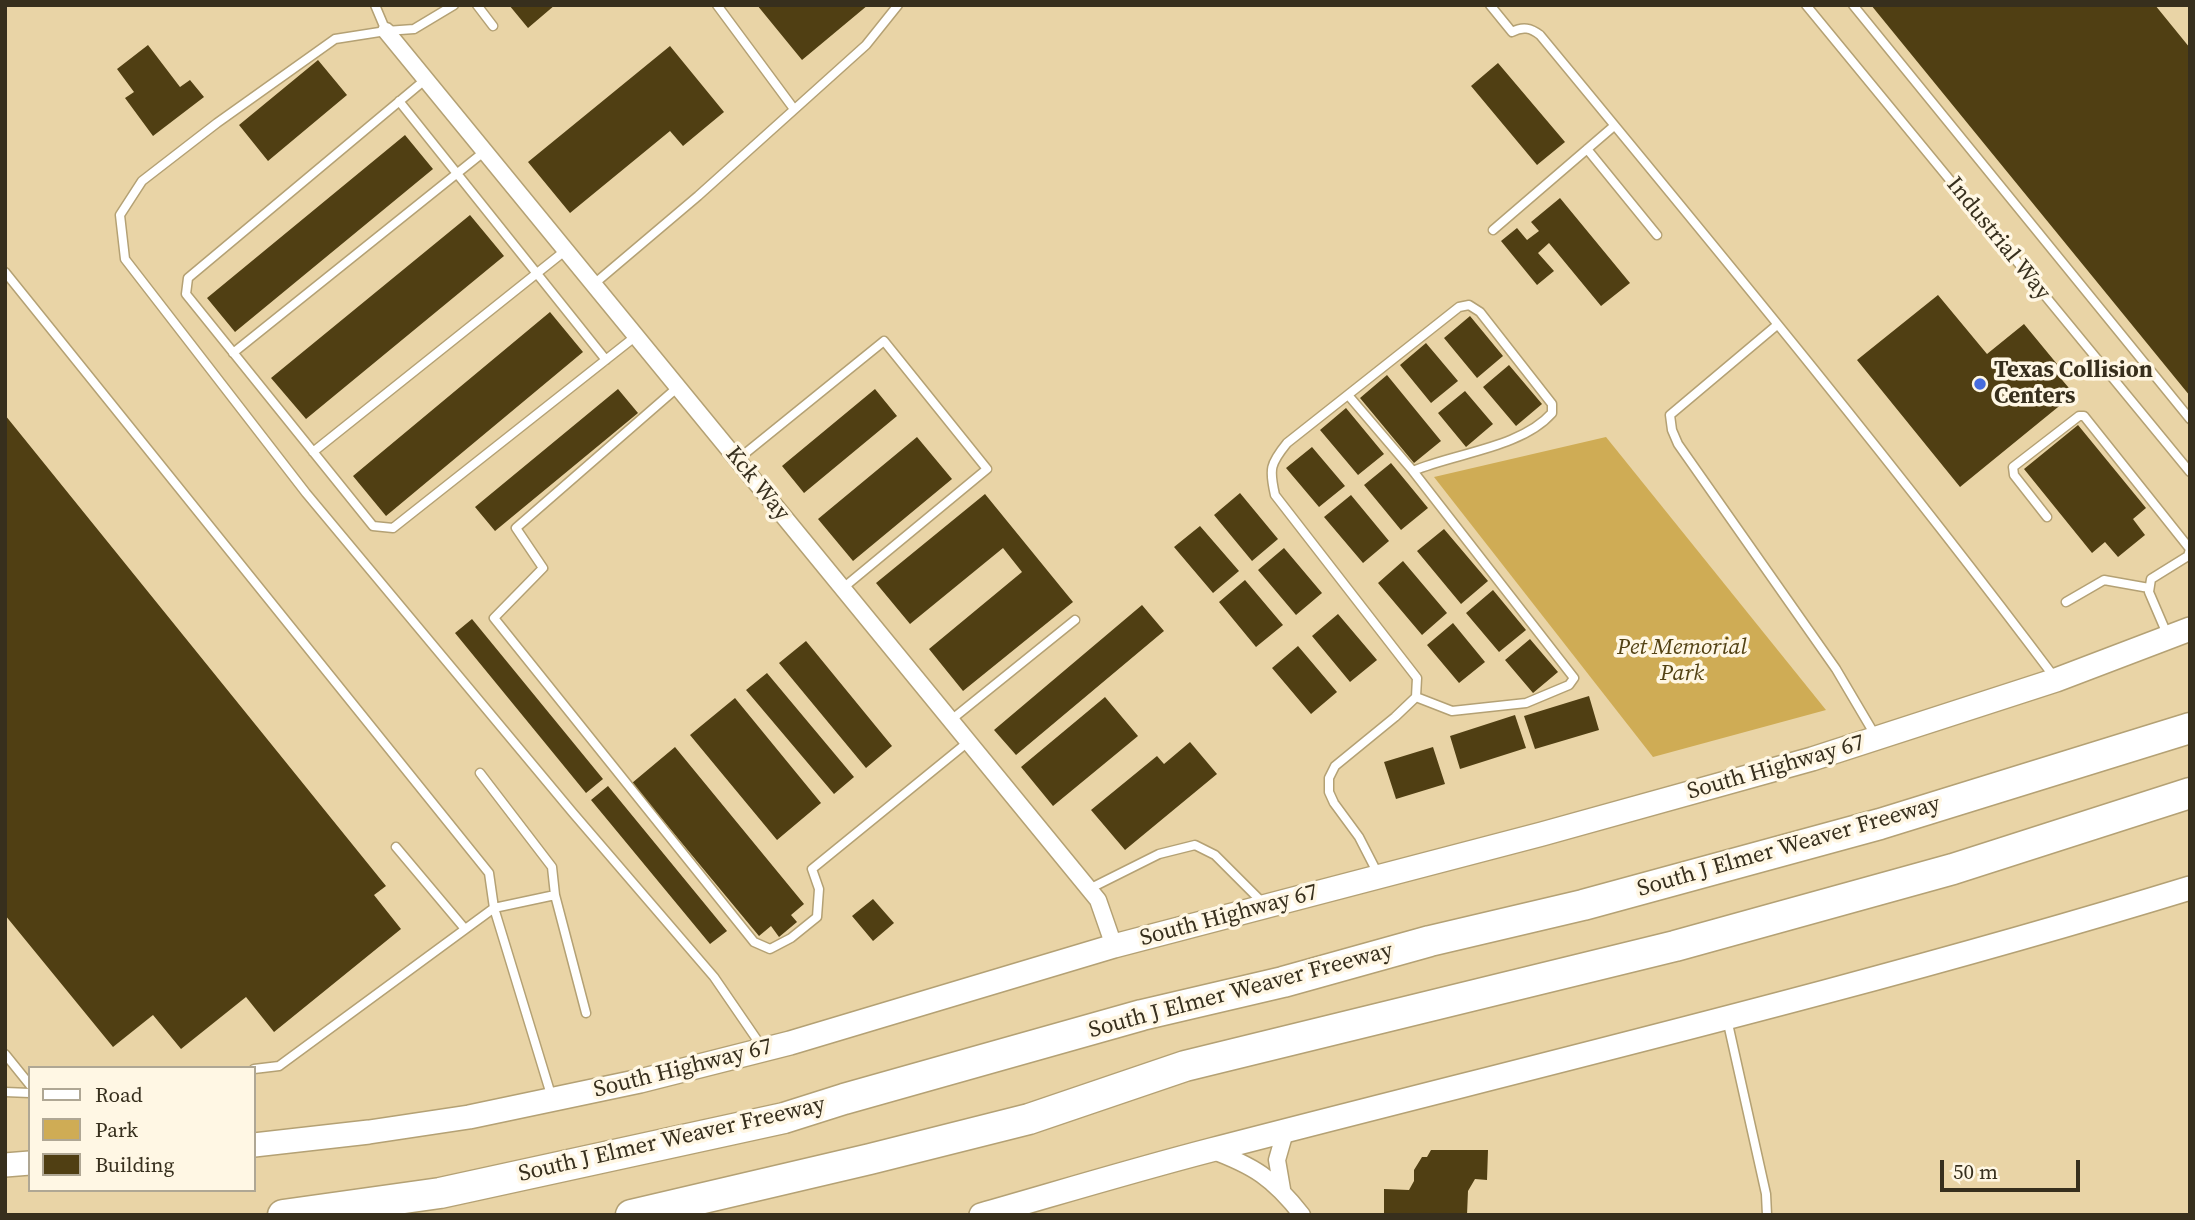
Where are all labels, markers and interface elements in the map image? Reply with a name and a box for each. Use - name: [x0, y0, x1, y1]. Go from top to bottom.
- street label: Industrial Way: [1940, 172, 2056, 306]
- place label: Texas Collision Centers: [1994, 357, 2153, 411]
- marker: Texas Collision Centers: [1972, 376, 1988, 392]
- street label: Kck Way: [719, 441, 795, 527]
- park label: Pet Memorial Park: [1617, 634, 1747, 688]
- street label: South Highway 67: [1684, 730, 1868, 806]
- street label: South J Elmer Weaver Freeway: [1634, 791, 1944, 903]
- street label: South Highway 67: [1137, 879, 1321, 953]
- street label: South J Elmer Weaver Freeway: [1086, 937, 1396, 1045]
- street label: South Highway 67: [591, 1033, 775, 1105]
- legend: [28, 1066, 256, 1192]
- text: Road: [95, 1080, 143, 1109]
- street label: South J Elmer Weaver Freeway: [516, 1091, 828, 1189]
- text: Park: [95, 1115, 138, 1144]
- scale bar: [1943, 1146, 2083, 1190]
- text: Building: [95, 1150, 174, 1179]
- text: 50 m: [1953, 1157, 1998, 1186]

